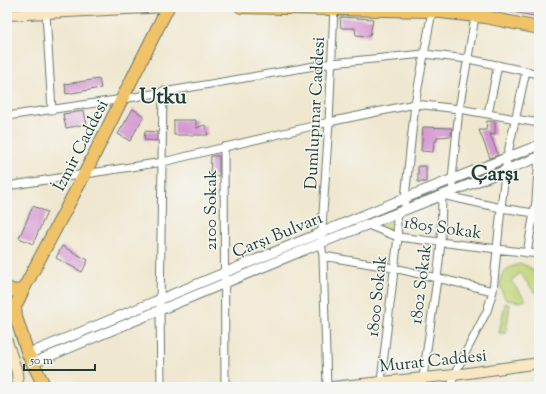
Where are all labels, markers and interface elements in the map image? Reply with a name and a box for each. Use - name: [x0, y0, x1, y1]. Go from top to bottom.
- street label: Dumlupınar Caddesi: [300, 36, 332, 190]
- district label: Utku: [139, 83, 188, 113]
- street label: İzmir Caddesi: [48, 96, 115, 196]
- district label: Çarşı: [471, 160, 519, 190]
- street label: 2100 Sokak: [200, 170, 224, 250]
- street label: Çarşı Bulvarı: [229, 207, 327, 265]
- street label: 1805 Sokak: [402, 212, 483, 246]
- street label: 1802 Sokak: [405, 243, 439, 326]
- street label: 1800 Sokak: [362, 254, 394, 338]
- street label: Murat Caddesi: [378, 344, 488, 380]
- scale bar: [24, 346, 95, 372]
- text: 50 m: [29, 352, 53, 370]

